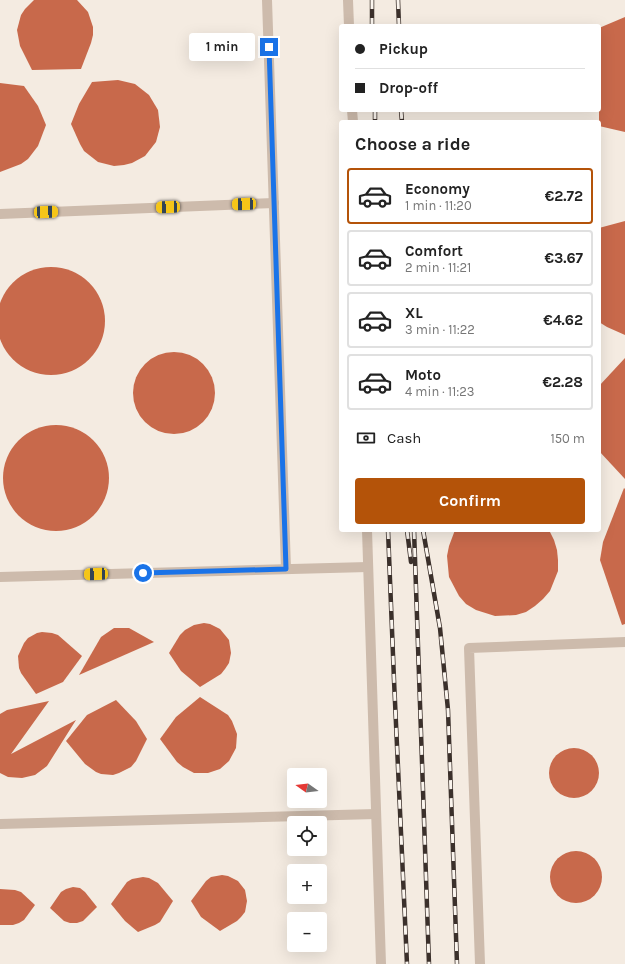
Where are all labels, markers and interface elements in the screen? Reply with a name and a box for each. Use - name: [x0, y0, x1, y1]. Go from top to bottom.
- callout: 1 min: [189, 33, 255, 61]
- route end: [260, 38, 278, 56]
- text: 1 min: [206, 39, 238, 54]
- text: Pickup: [379, 40, 428, 58]
- text: Drop-off: [379, 79, 438, 97]
- text: Choose a ride: [355, 133, 470, 155]
- icon: car: [357, 178, 393, 214]
- text: Economy: [405, 180, 470, 198]
- text: €2.72: [545, 187, 583, 205]
- car: [232, 198, 256, 210]
- text: 1 min · 11:20: [405, 198, 472, 213]
- car: [156, 201, 180, 213]
- car: [34, 206, 58, 218]
- icon: car: [357, 240, 393, 276]
- text: Comfort: [405, 242, 463, 260]
- text: €3.67: [544, 249, 583, 267]
- text: 2 min · 11:21: [405, 260, 471, 275]
- icon: car: [357, 302, 393, 338]
- text: XL: [405, 304, 423, 322]
- text: €4.62: [543, 311, 583, 329]
- text: 3 min · 11:22: [405, 322, 475, 337]
- icon: car: [357, 364, 393, 400]
- text: Moto: [405, 366, 441, 384]
- text: €2.28: [542, 373, 583, 391]
- text: 4 min · 11:23: [405, 384, 475, 399]
- icon: cash: [355, 427, 377, 449]
- text: Cash: [387, 429, 421, 447]
- text: 150 m: [550, 431, 585, 446]
- button: Confirm: [355, 478, 585, 524]
- route start: [134, 564, 152, 582]
- car: [84, 568, 108, 580]
- north arrow: [287, 768, 327, 808]
- map controls: [287, 768, 327, 952]
- button: locate: [287, 816, 327, 856]
- button: +: [287, 864, 327, 904]
- button: −: [287, 912, 327, 952]

